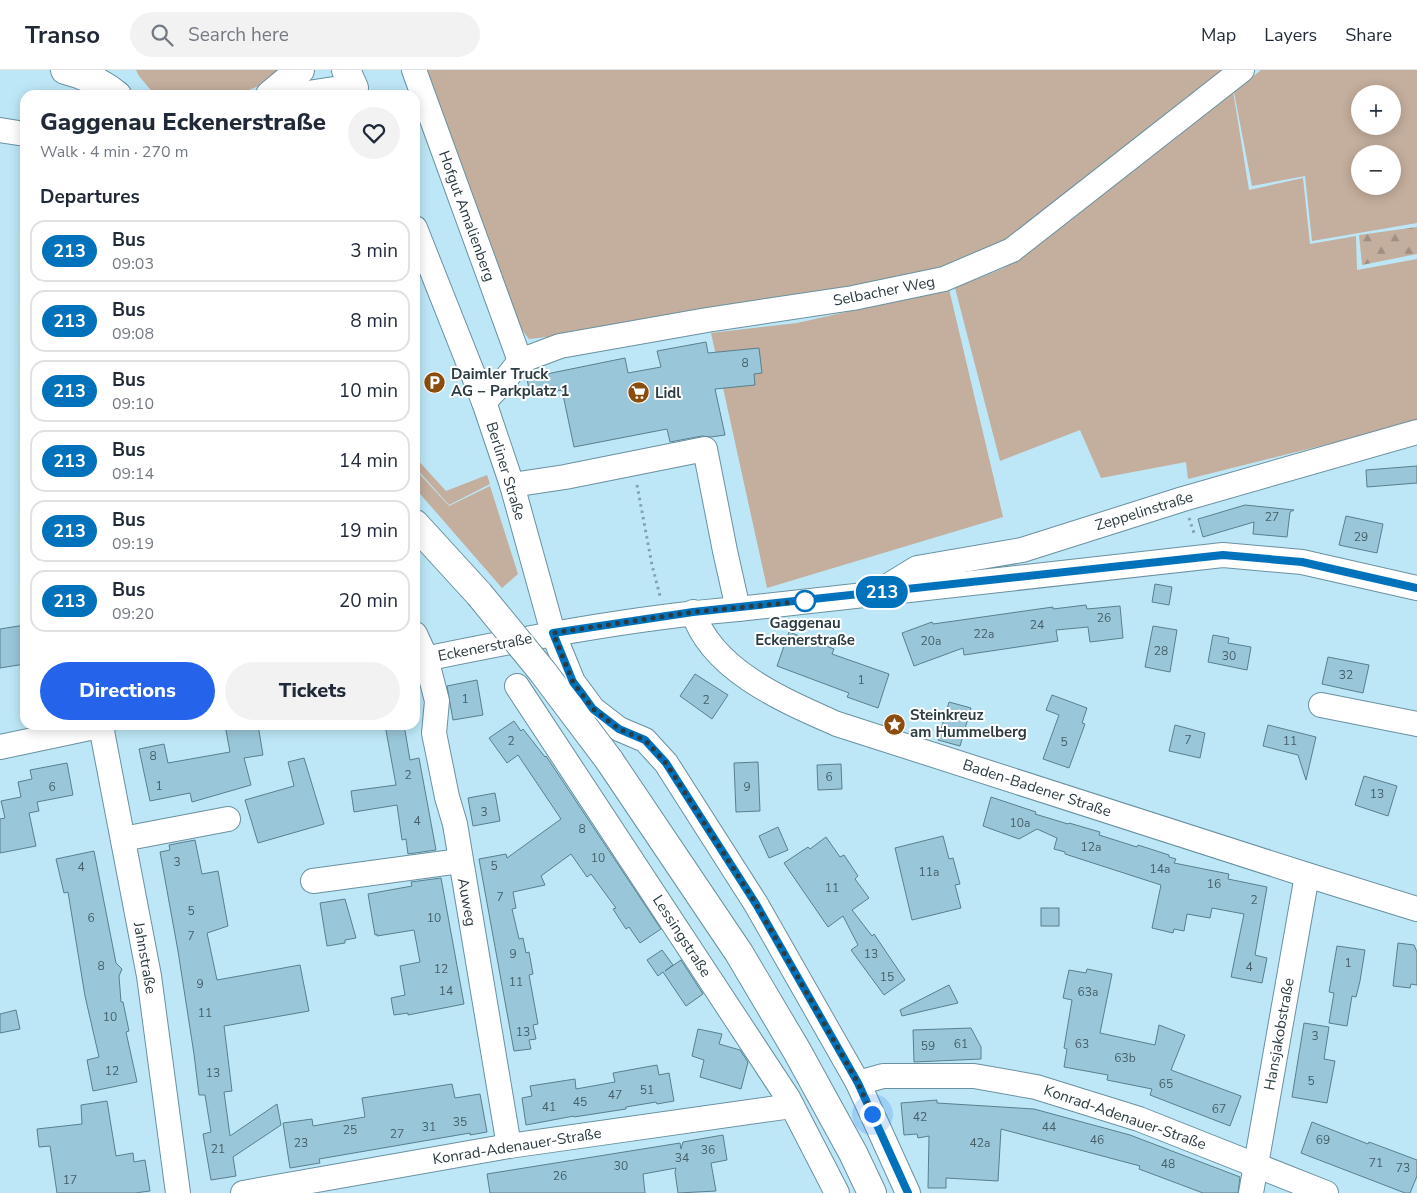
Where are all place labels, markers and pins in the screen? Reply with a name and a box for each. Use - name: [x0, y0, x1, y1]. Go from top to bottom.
- place label: Daimler Truck AG − Parkplatz 1: [451, 364, 570, 401]
- parking icon: Daimler Truck AG − Parkplatz 1: [423, 371, 447, 395]
- supermarket icon: Lidl: [627, 381, 651, 405]
- place label: Lidl: [655, 383, 681, 403]
- marker: Gaggenau Eckenerstraße: [794, 590, 816, 612]
- place label: Gaggenau Eckenerstraße: [755, 613, 855, 650]
- place label: Steinkreuz am Hummelberg: [910, 705, 1027, 742]
- place icon: Steinkreuz am Hummelberg: [882, 712, 906, 736]

